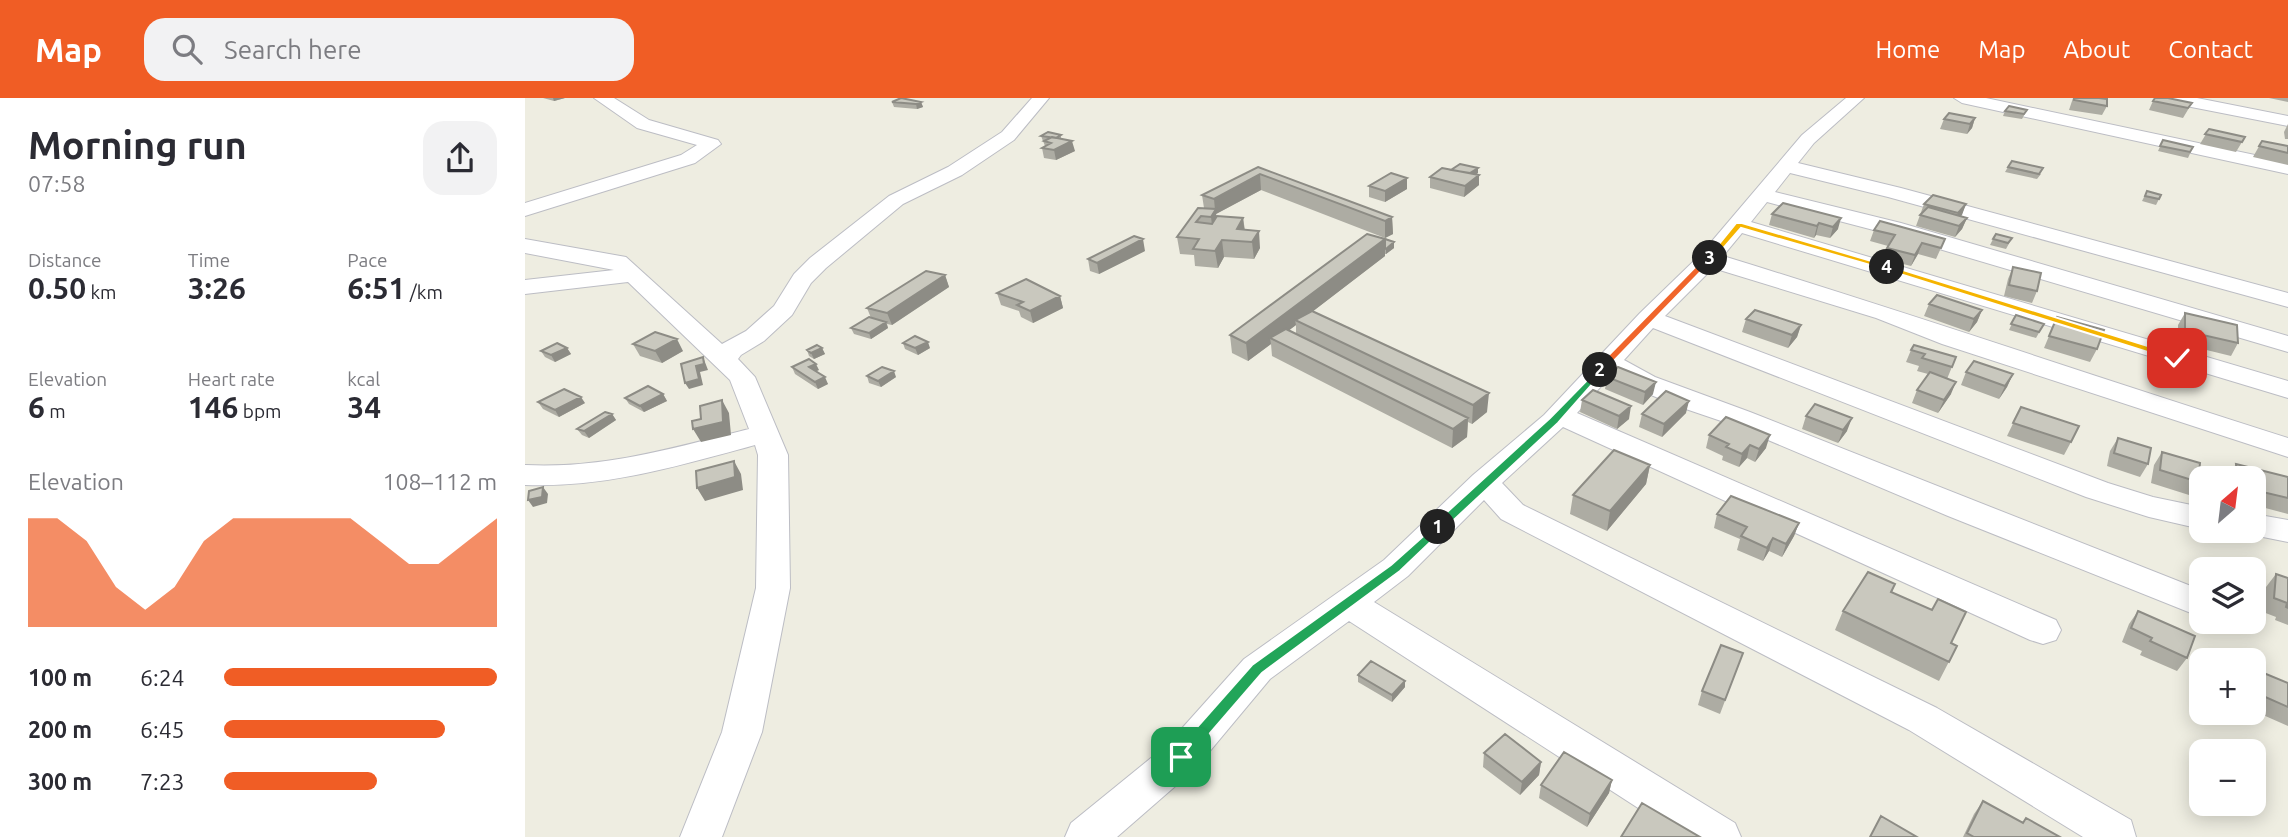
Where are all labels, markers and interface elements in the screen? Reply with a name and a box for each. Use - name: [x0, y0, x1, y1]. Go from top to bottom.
- search box: [144, 18, 634, 81]
- icon: search: [168, 30, 206, 68]
- text: Map: [35, 31, 102, 68]
- text: Search here: [224, 35, 362, 64]
- text: Home: [1875, 36, 1940, 63]
- text: Map: [1978, 36, 2025, 63]
- text: About: [2063, 36, 2130, 63]
- text: Contact: [2168, 36, 2253, 63]
- button: share: [423, 121, 497, 195]
- text: Morning run: [28, 124, 247, 166]
- text: 07:58: [28, 171, 86, 196]
- pin: 3: [1693, 240, 1727, 276]
- text: 3: [1704, 246, 1715, 268]
- text: Distance: [28, 249, 102, 271]
- text: Time: [188, 249, 230, 271]
- text: Pace: [347, 249, 388, 271]
- pin: 4: [1869, 250, 1905, 284]
- text: 4: [1881, 255, 1892, 277]
- text: 0.50: [28, 271, 86, 305]
- text: 3:26: [188, 271, 246, 305]
- text: 6:51: [347, 271, 405, 305]
- text: km: [86, 281, 116, 303]
- text: /km: [405, 281, 443, 303]
- pin: [2147, 328, 2207, 388]
- icon: check: [2158, 339, 2196, 377]
- pin: 2: [1583, 352, 1617, 388]
- text: 2: [1594, 358, 1605, 380]
- text: Elevation: [28, 368, 107, 390]
- text: Heart rate: [188, 368, 275, 390]
- text: kcal: [347, 368, 380, 390]
- text: 6: [28, 390, 45, 424]
- text: 146: [188, 390, 238, 424]
- text: 34: [347, 390, 381, 424]
- text: m: [45, 400, 66, 422]
- text: bpm: [238, 400, 281, 422]
- north arrow: [2189, 466, 2266, 542]
- map controls: [2189, 466, 2266, 816]
- text: Elevation: [28, 469, 124, 494]
- text: 108–112 m: [383, 469, 497, 494]
- pin: 1: [1420, 510, 1455, 544]
- text: 1: [1432, 515, 1443, 537]
- button: layers: [2189, 557, 2266, 634]
- button: +: [2189, 648, 2266, 725]
- text: 100 m: [28, 665, 92, 690]
- text: 6:24: [140, 665, 185, 690]
- text: 200 m: [28, 717, 92, 742]
- text: 6:45: [140, 717, 185, 742]
- pin: [1151, 727, 1211, 787]
- icon: arrive: [1162, 738, 1200, 776]
- button: −: [2189, 739, 2266, 816]
- text: 300 m: [28, 769, 92, 794]
- text: 7:23: [140, 769, 185, 794]

